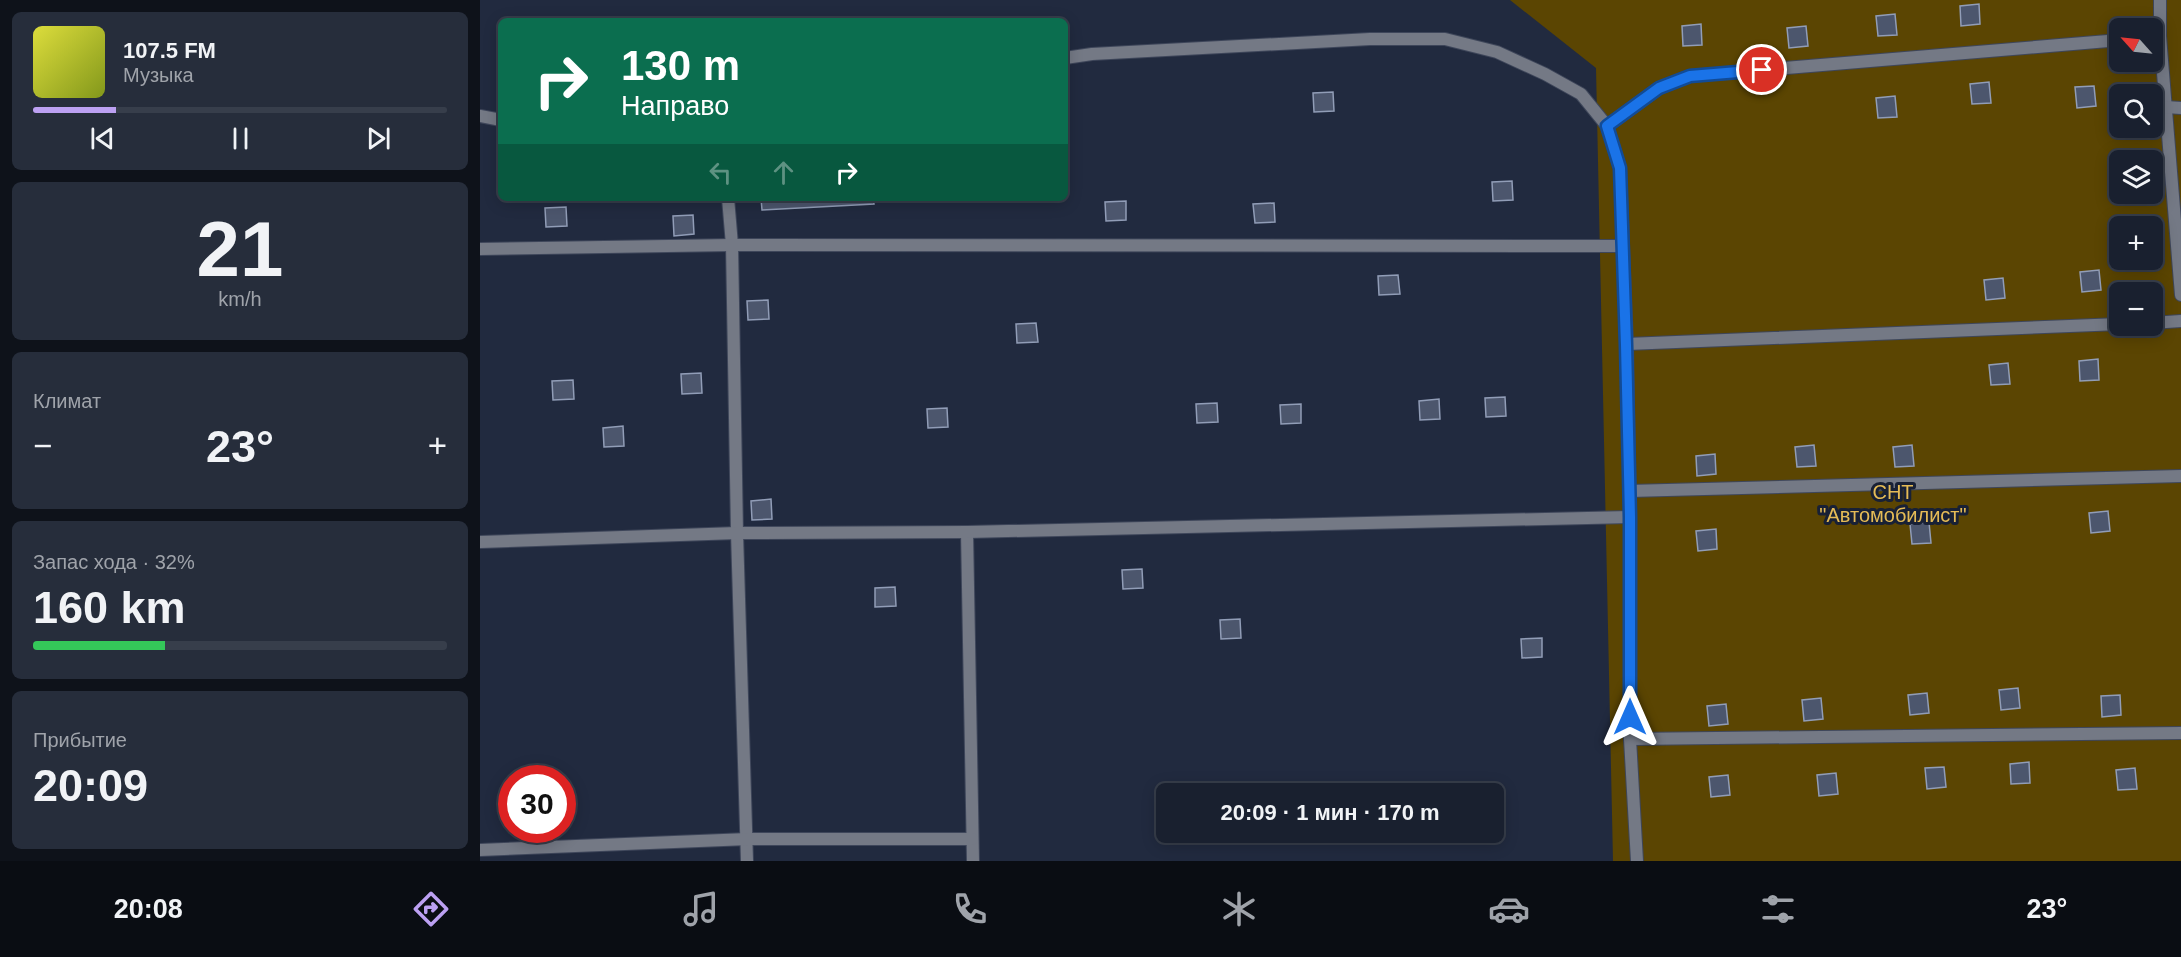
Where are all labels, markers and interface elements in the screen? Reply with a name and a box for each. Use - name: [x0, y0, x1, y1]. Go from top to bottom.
- north arrow: [2109, 18, 2163, 72]
- map controls: [2109, 18, 2163, 336]
- text: 107.5 FM: [123, 38, 216, 63]
- icon: right: [522, 42, 600, 120]
- text: 130 m: [621, 42, 740, 89]
- pin: [1736, 44, 1787, 95]
- icon: arrive: [1745, 53, 1778, 86]
- text: Музыка: [123, 64, 194, 86]
- button: search: [2109, 84, 2163, 138]
- text: Направо: [621, 91, 729, 121]
- icon: previous: [86, 122, 119, 155]
- icon: pause: [224, 122, 257, 155]
- icon: next: [362, 122, 395, 155]
- button: layers: [2109, 150, 2163, 204]
- icon: left: [704, 156, 737, 189]
- icon: ahead: [767, 156, 800, 189]
- icon: right: [830, 156, 863, 189]
- text: 21: [197, 205, 283, 293]
- button: +: [2109, 216, 2163, 270]
- button: −: [2109, 282, 2163, 336]
- text: km/h: [218, 288, 262, 310]
- text: Климат: [33, 390, 101, 412]
- text: 23°: [206, 421, 274, 472]
- text: −: [33, 427, 52, 464]
- text: +: [428, 427, 447, 464]
- park label: СНТ "Автомобилист": [1819, 481, 1967, 526]
- text: Запас хода · 32%: [33, 551, 195, 573]
- text: 160 km: [33, 582, 186, 633]
- position arrow: [1598, 685, 1662, 749]
- text: Прибытие: [33, 729, 127, 751]
- text: 20:09: [33, 760, 148, 811]
- speed limit sign: 30: [498, 765, 576, 843]
- text: 20:09 · 1 мин · 170 m: [1220, 800, 1440, 825]
- icon: directions: [410, 888, 452, 930]
- icon: music: [680, 888, 722, 930]
- icon: phone: [949, 888, 991, 930]
- icon: climate: [1218, 888, 1260, 930]
- icon: car: [1488, 888, 1530, 930]
- icon: filters: [1757, 888, 1799, 930]
- text: 20:08: [114, 894, 183, 924]
- text: 23°: [2026, 894, 2067, 924]

